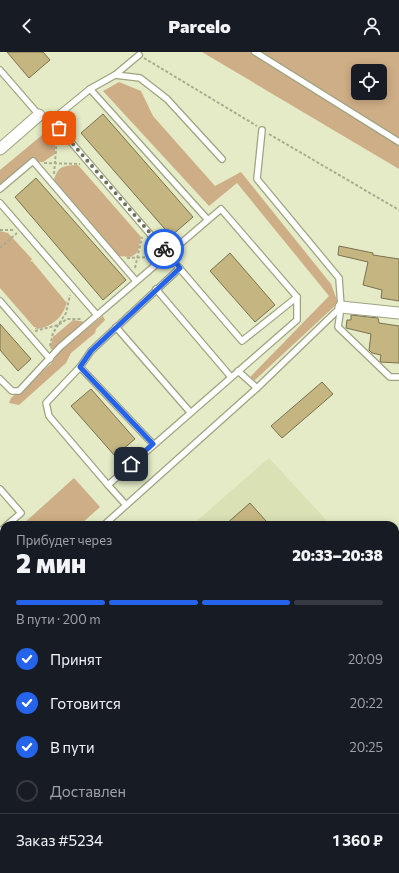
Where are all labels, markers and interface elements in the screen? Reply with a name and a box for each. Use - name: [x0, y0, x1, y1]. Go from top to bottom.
- icon: back: [16, 15, 38, 37]
- text: Parcelo: [168, 15, 231, 37]
- icon: person: [361, 15, 383, 37]
- map controls: [351, 64, 387, 100]
- button: locate: [351, 64, 387, 100]
- pin: [42, 111, 76, 145]
- icon: bag: [48, 117, 70, 139]
- courier: [144, 229, 184, 269]
- icon: bike: [153, 238, 175, 260]
- pin: [114, 447, 148, 481]
- icon: home: [120, 453, 142, 475]
- text: Прибудет через: [16, 532, 112, 548]
- text: 20:33–20:38: [292, 546, 383, 564]
- text: 2 мин: [16, 547, 86, 578]
- text: В пути · 200 m: [16, 611, 101, 627]
- icon: check: [16, 648, 38, 670]
- text: Принят: [50, 650, 102, 668]
- text: 20:09: [348, 651, 383, 667]
- icon: check: [16, 692, 38, 714]
- text: Готовится: [50, 694, 121, 712]
- text: 20:22: [350, 695, 383, 711]
- icon: check: [16, 736, 38, 758]
- text: В пути: [50, 738, 95, 756]
- text: 20:25: [350, 739, 383, 755]
- text: Доставлен: [50, 782, 126, 800]
- text: Заказ #5234: [16, 831, 103, 849]
- text: 1 360 ₽: [333, 831, 383, 849]

